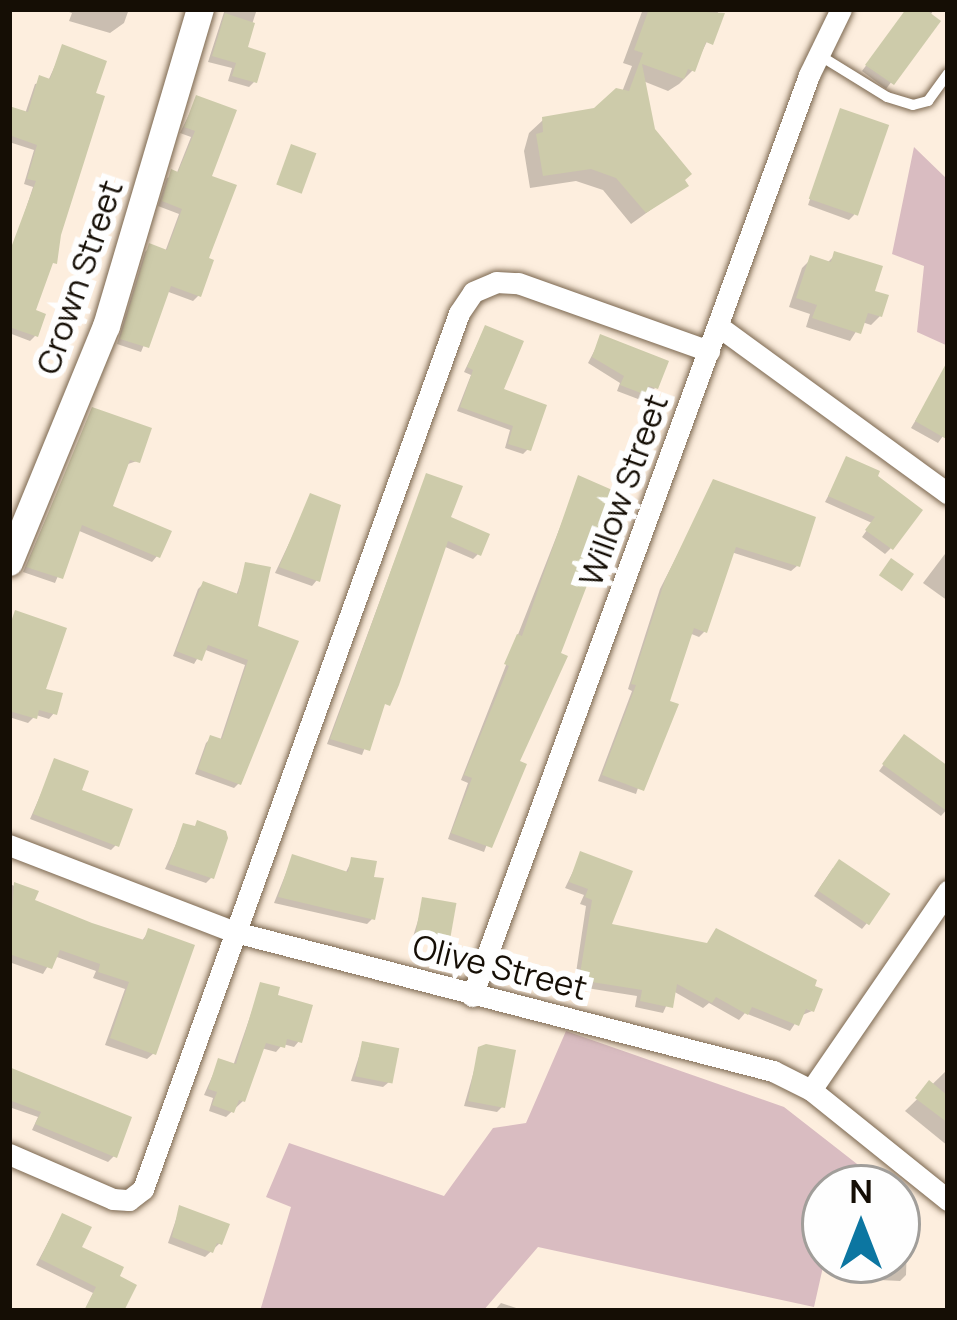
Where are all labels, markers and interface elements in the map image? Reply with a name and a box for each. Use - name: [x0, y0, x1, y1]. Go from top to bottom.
- street label: Crown Street: [27, 175, 131, 379]
- street label: Willow Street: [570, 389, 676, 591]
- street label: Olive Street: [409, 926, 591, 1008]
- north arrow: [801, 1164, 921, 1284]
- text: N: [849, 1168, 873, 1213]

